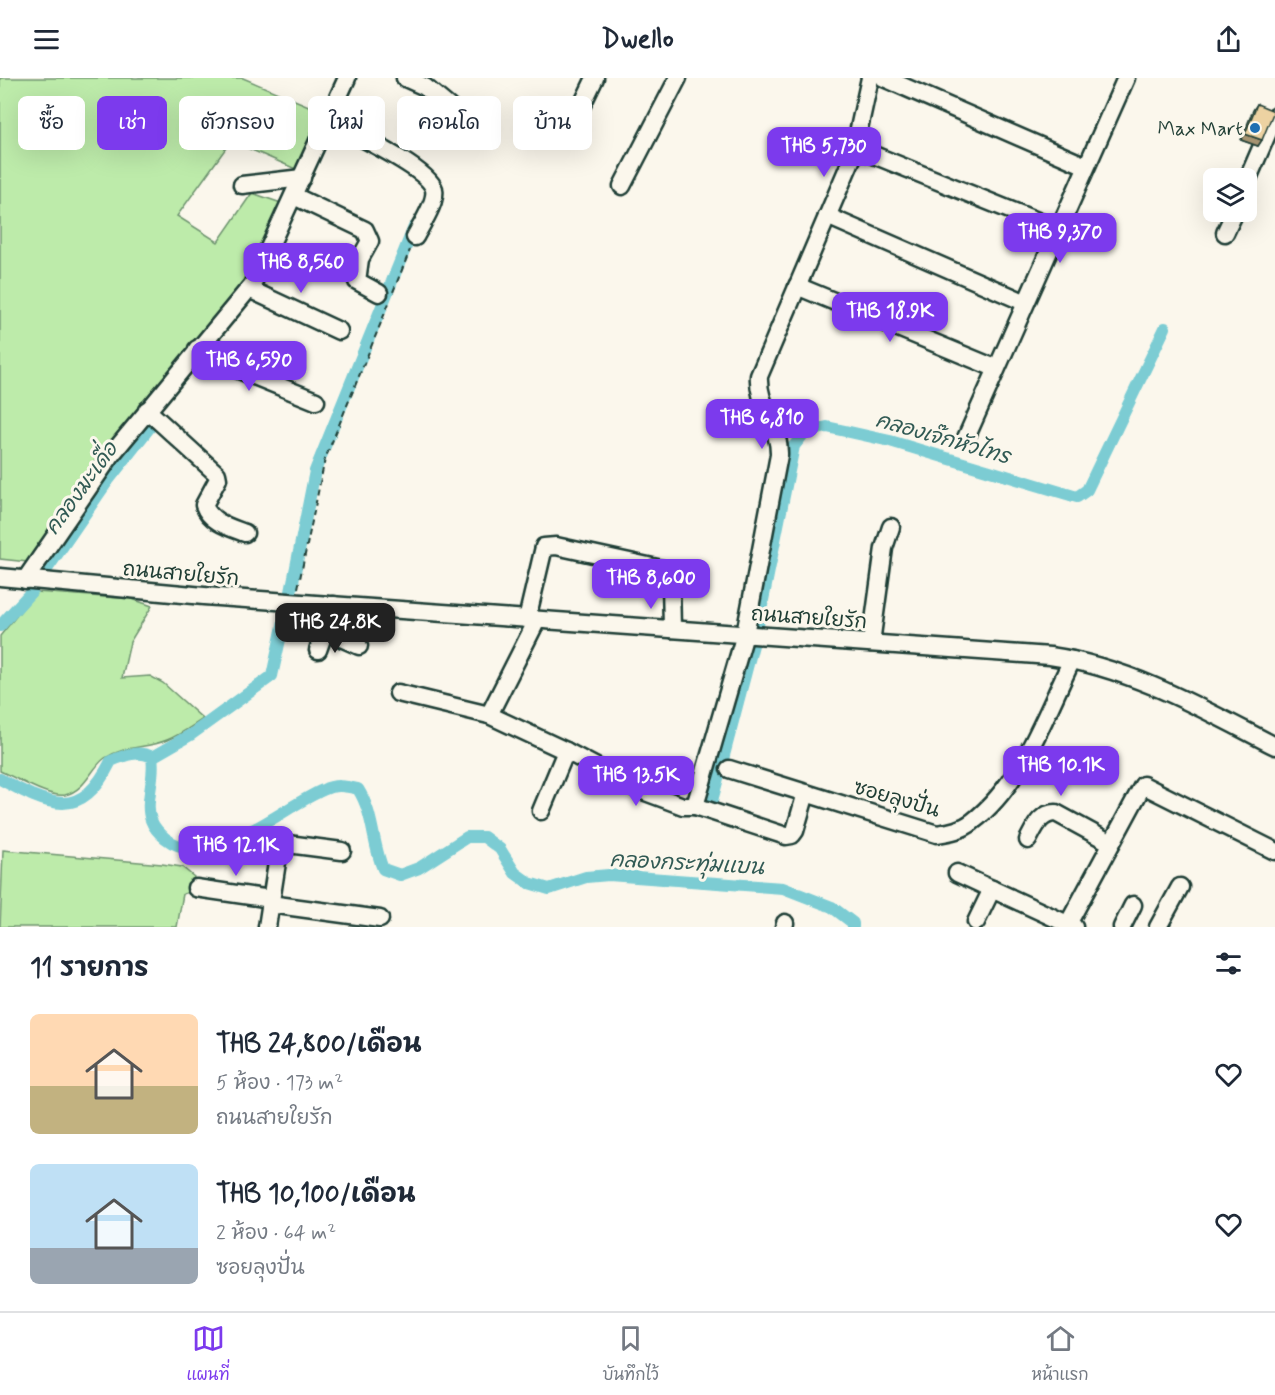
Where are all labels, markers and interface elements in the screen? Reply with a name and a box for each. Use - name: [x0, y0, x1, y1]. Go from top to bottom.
- text: Dwello: [601, 22, 674, 57]
- icon: menu: [30, 23, 63, 56]
- icon: share: [1212, 23, 1245, 56]
- chip: ซื้อ: [18, 96, 85, 150]
- chip: เช่า: [97, 96, 167, 150]
- chip: ตัวกรอง: [179, 96, 296, 150]
- chip: ใหม่: [308, 96, 385, 150]
- chip: คอนโด: [397, 96, 501, 150]
- chip: บ้าน: [513, 96, 592, 150]
- place label: Max Mart: [1158, 116, 1243, 143]
- marker: Max Mart: [1248, 121, 1262, 135]
- pin: THB 5,730: [755, 127, 893, 178]
- text: THB 5,730: [781, 133, 867, 160]
- map controls: [1203, 168, 1257, 222]
- button: layers: [1203, 168, 1257, 222]
- pin: THB 9,370: [991, 213, 1129, 264]
- text: THB 9,370: [1017, 219, 1103, 246]
- pin: THB 8,560: [232, 243, 370, 294]
- text: THB 8,560: [258, 249, 344, 276]
- pin: THB 18.9K: [821, 292, 959, 343]
- text: THB 18.9K: [846, 298, 934, 325]
- pin: THB 6,590: [180, 341, 318, 392]
- text: THB 6,590: [206, 347, 293, 374]
- pin: THB 6,810: [693, 399, 831, 450]
- text: THB 6,810: [720, 405, 804, 432]
- water label: คลองเจ๊กหัวไทร: [872, 405, 1015, 472]
- water label: คลองมะเดื่อ: [34, 432, 126, 540]
- street label: ถนนสายใยรัก: [122, 555, 240, 593]
- pin: THB 8,600: [582, 559, 720, 610]
- text: THB 8,600: [606, 565, 696, 592]
- street label: ถนนสายใยรัก: [750, 600, 868, 636]
- pin: THB 24.8K: [266, 603, 404, 654]
- text: THB 24.8K: [289, 609, 381, 636]
- pin: THB 10.1K: [992, 746, 1130, 797]
- text: THB 10.1K: [1017, 752, 1105, 779]
- pin: THB 13.5K: [567, 756, 705, 807]
- text: THB 13.5K: [592, 762, 680, 789]
- street label: ซอยลุงปั่น: [850, 768, 945, 826]
- pin: THB 12.1K: [167, 826, 305, 877]
- text: THB 12.1K: [193, 832, 279, 859]
- water label: คลองกระทุ่มแบน: [609, 846, 766, 883]
- icon: filters: [1212, 947, 1245, 980]
- text: 11 รายการ: [30, 952, 149, 986]
- text: THB 24,800/เดือน: [216, 1028, 422, 1062]
- icon: home: [78, 1038, 150, 1110]
- icon: heart: [1212, 1058, 1245, 1091]
- text: 5 ห้อง · 173 m²: [216, 1070, 343, 1097]
- text: ถนนสายใยรัก: [216, 1105, 333, 1132]
- text: THB 10,100/เดือน: [216, 1178, 416, 1212]
- icon: home: [78, 1188, 150, 1260]
- icon: heart: [1212, 1208, 1245, 1241]
- text: 2 ห้อง · 64 m²: [216, 1220, 336, 1247]
- text: ซอยลุงปั่น: [216, 1255, 305, 1282]
- tab: แผนที่: [186, 1322, 230, 1386]
- tab: บันทึกไว้: [602, 1322, 659, 1386]
- tab: หน้าแรก: [1031, 1322, 1089, 1386]

